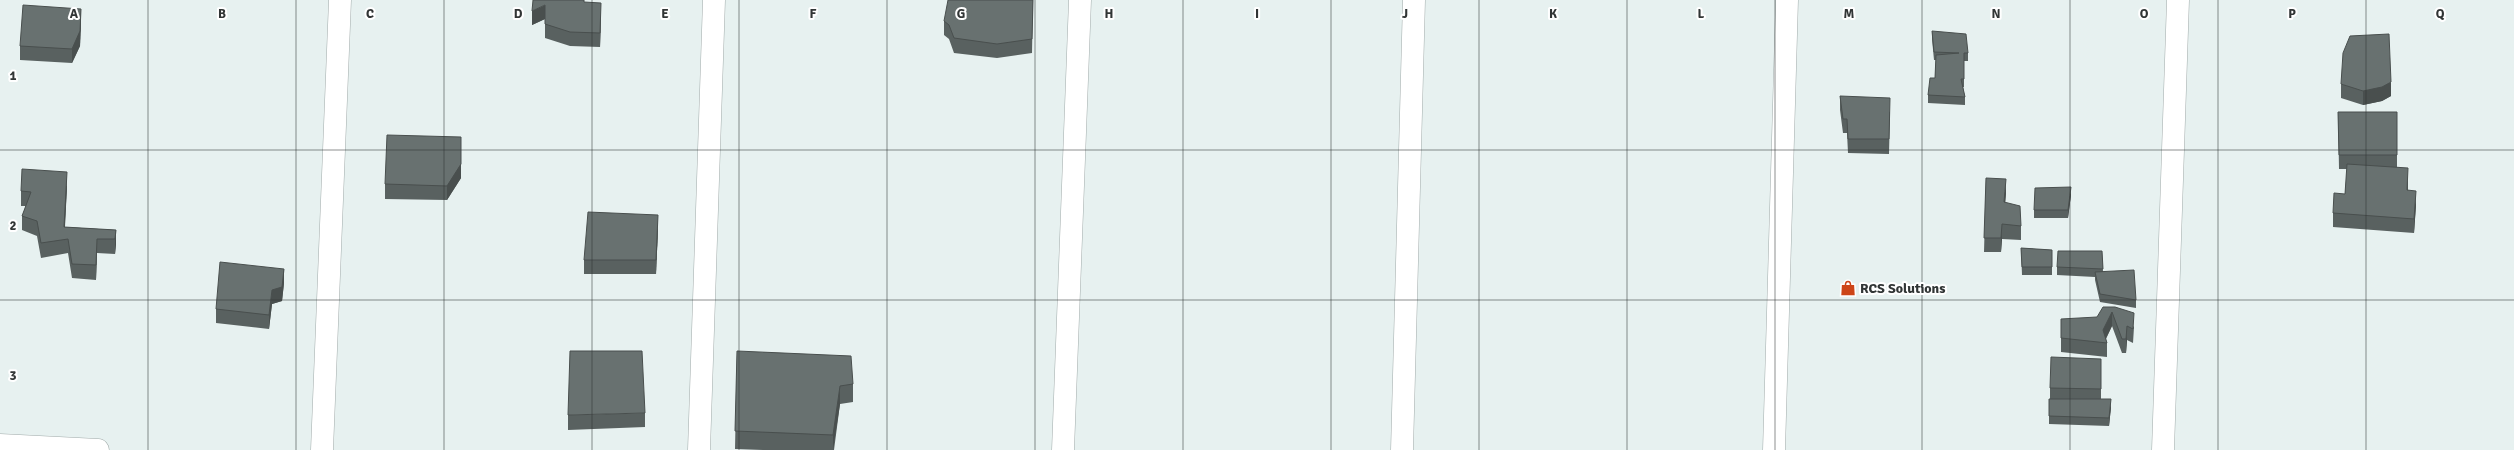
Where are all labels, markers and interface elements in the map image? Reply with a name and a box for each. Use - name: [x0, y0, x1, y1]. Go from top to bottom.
- text: A: [70, 6, 79, 22]
- text: B: [218, 6, 226, 22]
- text: C: [366, 6, 374, 22]
- text: D: [514, 6, 523, 22]
- text: E: [661, 6, 669, 22]
- text: F: [810, 6, 817, 22]
- text: G: [957, 6, 965, 22]
- text: H: [1105, 6, 1113, 22]
- text: I: [1255, 6, 1259, 22]
- text: J: [1402, 6, 1408, 22]
- text: K: [1549, 6, 1557, 22]
- text: L: [1698, 6, 1705, 22]
- text: M: [1844, 6, 1855, 22]
- text: N: [1991, 6, 2001, 22]
- text: O: [2140, 6, 2149, 22]
- text: P: [2288, 6, 2296, 22]
- text: Q: [2436, 6, 2445, 22]
- text: 1: [9, 68, 17, 84]
- text: 2: [9, 218, 17, 234]
- shop icon: RCS Solutions: [1839, 279, 1857, 297]
- place label: RCS Solutions: [1860, 280, 1945, 297]
- text: 3: [9, 368, 17, 384]

